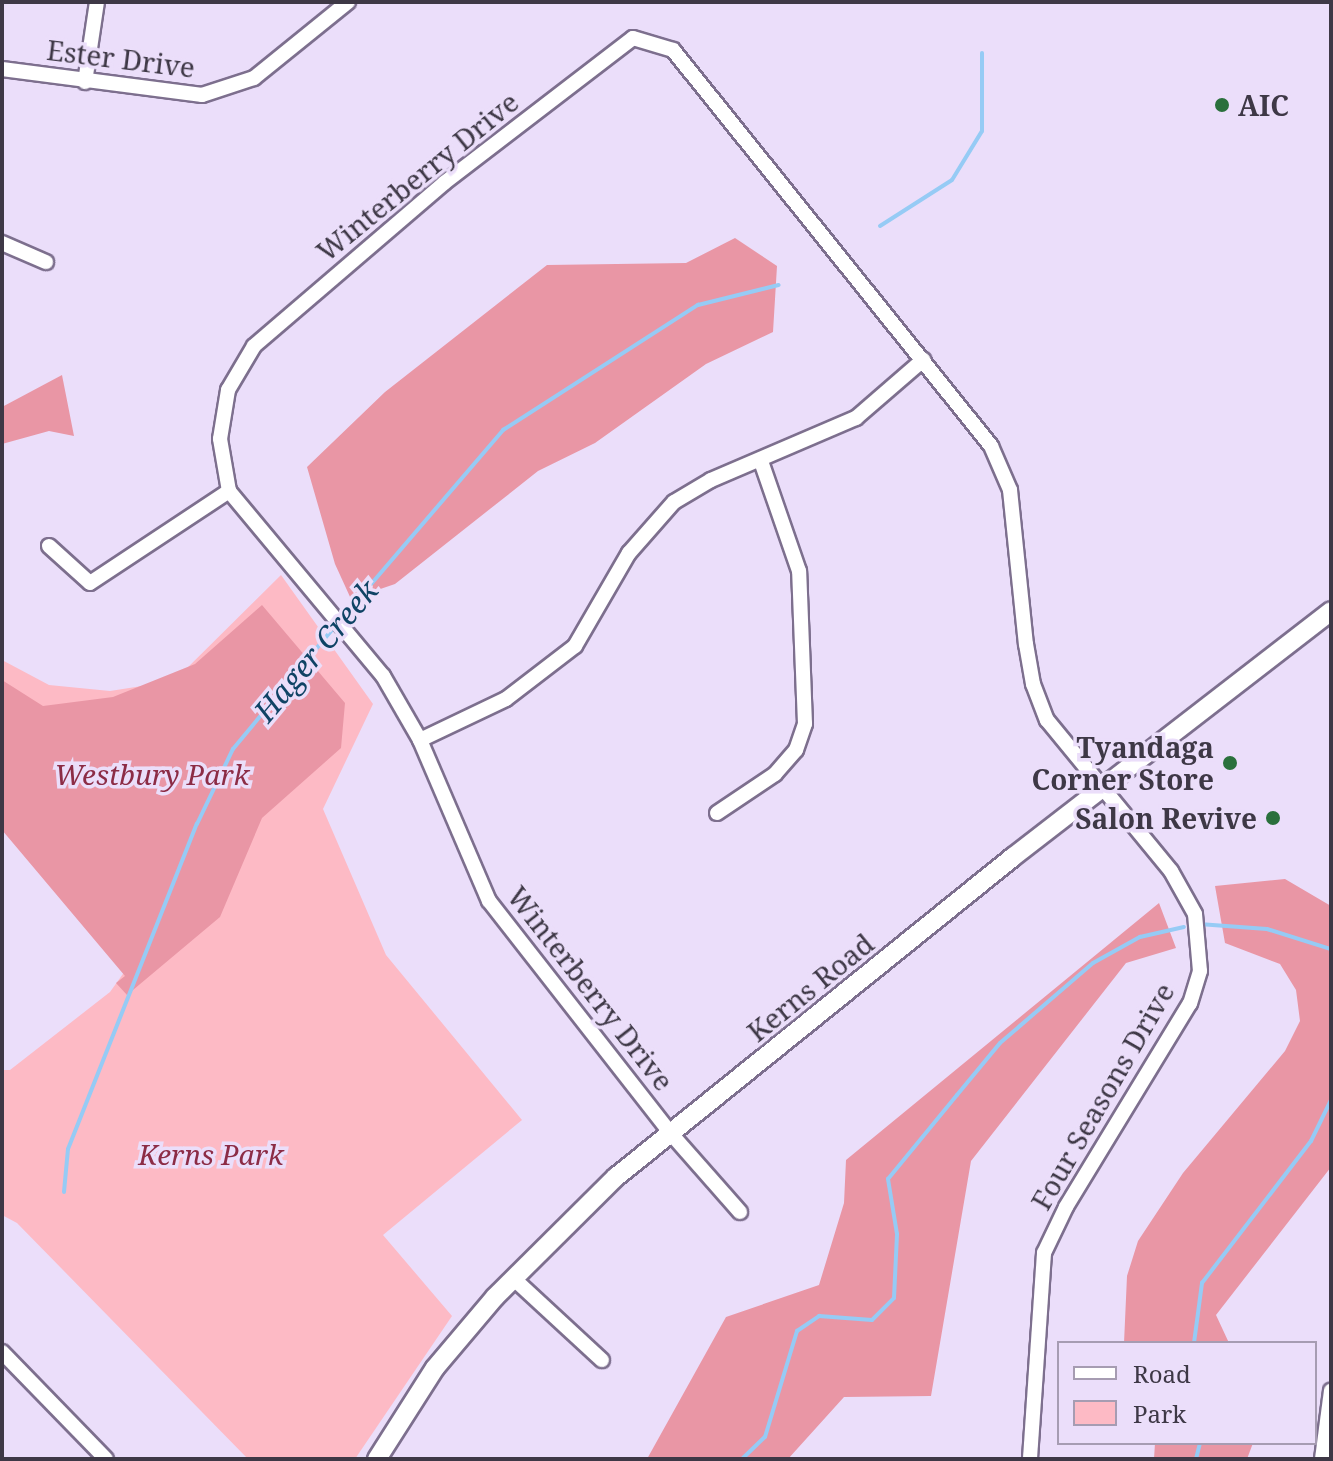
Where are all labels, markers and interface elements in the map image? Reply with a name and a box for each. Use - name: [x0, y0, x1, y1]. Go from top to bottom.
- street label: Ester Drive: [45, 32, 197, 84]
- street label: Winterberry Drive: [309, 84, 525, 268]
- place label: AIC: [1238, 88, 1289, 122]
- marker: AIC: [1213, 96, 1231, 114]
- water label: Hager Creek: [246, 573, 386, 729]
- place label: Tyandaga Corner Store: [1031, 730, 1214, 796]
- marker: Tyandaga Corner Store: [1221, 754, 1239, 772]
- park label: Westbury Park: [55, 757, 249, 791]
- place label: Salon Revive: [1075, 801, 1257, 835]
- marker: Salon Revive: [1264, 809, 1282, 827]
- street label: Winterberry Drive: [501, 879, 681, 1097]
- street label: Kerns Road: [740, 926, 880, 1048]
- street label: Four Seasons Drive: [1023, 977, 1181, 1215]
- park label: Kerns Park: [138, 1137, 284, 1171]
- legend: [1057, 1341, 1317, 1445]
- text: Road: [1133, 1357, 1191, 1390]
- text: Park: [1133, 1397, 1186, 1430]

